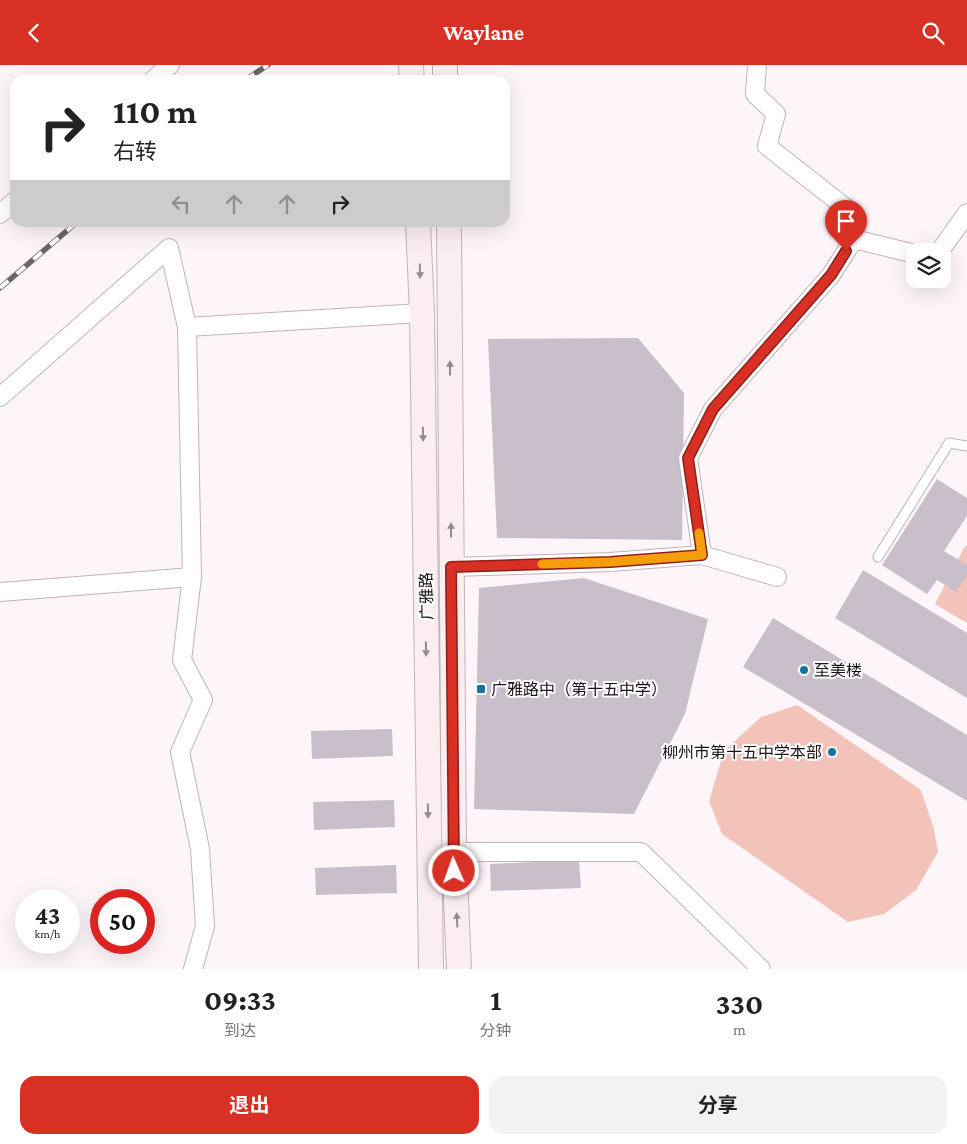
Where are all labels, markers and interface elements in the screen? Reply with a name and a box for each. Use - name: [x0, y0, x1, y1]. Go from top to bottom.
- icon: back: [20, 19, 48, 47]
- icon: search: [919, 19, 947, 47]
- text: Waylane: [443, 20, 524, 45]
- text: 110 m: [113, 92, 197, 131]
- icon: right: [30, 95, 95, 160]
- text: 右转: [113, 139, 157, 164]
- icon: left: [167, 190, 195, 218]
- icon: ahead: [220, 190, 248, 218]
- icon: ahead: [273, 190, 301, 218]
- icon: right: [326, 190, 354, 218]
- pin: [825, 200, 867, 251]
- icon: arrive: [832, 207, 860, 235]
- map controls: [906, 243, 951, 288]
- button: layers: [906, 243, 951, 288]
- one-way arrow: [416, 263, 424, 279]
- one-way arrow: [446, 360, 454, 376]
- one-way arrow: [419, 426, 427, 442]
- one-way arrow: [447, 522, 455, 538]
- street label: 广雅路: [418, 572, 435, 620]
- one-way arrow: [422, 641, 430, 657]
- place label: 至美楼: [814, 662, 862, 679]
- marker: 至美楼: [798, 664, 810, 676]
- place label: 广雅路中（第十五中学）: [491, 681, 667, 698]
- marker: 广雅路中（第十五中学）: [475, 683, 487, 695]
- place label: 柳州市第十五中学本部: [662, 744, 822, 761]
- marker: 柳州市第十五中学本部: [826, 746, 838, 758]
- one-way arrow: [425, 803, 433, 819]
- position arrow: [427, 844, 479, 896]
- speed limit sign: 50: [90, 889, 155, 954]
- text: 43: [35, 902, 60, 929]
- one-way arrow: [452, 912, 460, 928]
- text: km/h: [35, 927, 60, 941]
- text: 09:33: [204, 983, 276, 1016]
- text: 1: [490, 983, 501, 1016]
- text: 330: [716, 987, 763, 1020]
- text: m: [733, 1021, 746, 1038]
- text: 到达: [224, 1022, 256, 1039]
- text: 分钟: [480, 1022, 512, 1039]
- button: 退出: [20, 1076, 479, 1134]
- button: 分享: [489, 1076, 947, 1134]

